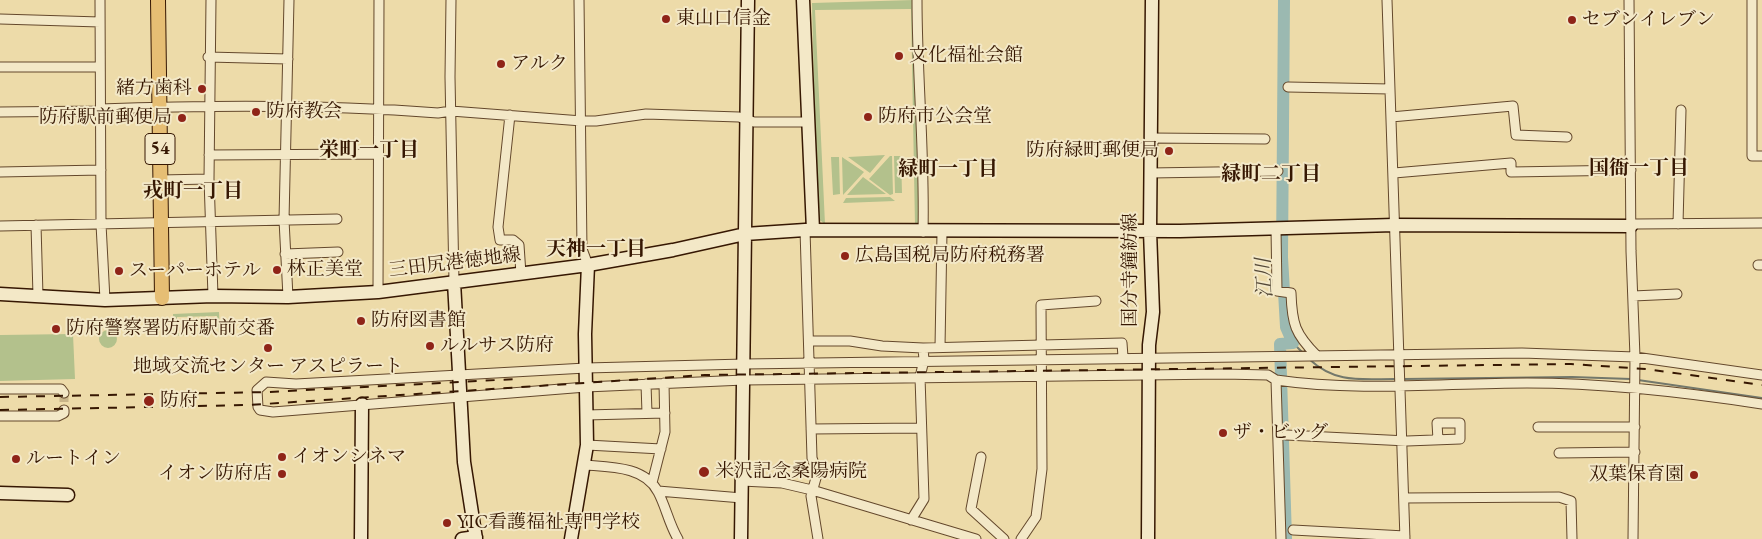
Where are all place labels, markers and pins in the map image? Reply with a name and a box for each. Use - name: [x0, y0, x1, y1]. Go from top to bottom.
- place label: 東山口信金: [676, 8, 771, 30]
- place label: セブンイレブン: [1582, 9, 1715, 31]
- marker: 東山口信金: [660, 13, 672, 25]
- marker: セブンイレブン: [1566, 14, 1578, 26]
- place label: 文化福祉会館: [909, 45, 1023, 67]
- marker: 文化福祉会館: [893, 50, 905, 62]
- place label: アルク: [511, 53, 568, 75]
- marker: アルク: [495, 58, 507, 70]
- place label: 緒方歯科: [116, 78, 192, 100]
- marker: 緒方歯科: [196, 83, 208, 95]
- place label: 防府教会: [266, 101, 342, 123]
- marker: 防府教会: [250, 106, 262, 118]
- place label: 防府市公会堂: [878, 106, 992, 128]
- place label: 防府駅前郵便局: [39, 107, 172, 129]
- marker: 防府市公会堂: [862, 111, 874, 123]
- marker: 防府駅前郵便局: [176, 112, 188, 124]
- place label: 防府緑町郵便局: [1026, 140, 1159, 162]
- marker: 防府緑町郵便局: [1163, 145, 1175, 157]
- place label: 広島国税局防府税務署: [855, 245, 1045, 267]
- marker: 広島国税局防府税務署: [839, 250, 851, 262]
- place label: 林正美堂: [287, 259, 363, 281]
- place label: スーパーホテル: [129, 260, 261, 282]
- marker: 林正美堂: [271, 264, 283, 276]
- marker: スーパーホテル: [113, 265, 125, 277]
- place label: 防府図書館: [371, 310, 466, 332]
- marker: 防府図書館: [355, 315, 367, 327]
- place label: 防府警察署防府駅前交番: [66, 318, 275, 340]
- marker: 防府警察署防府駅前交番: [50, 323, 62, 335]
- place label: ルルサス防府: [440, 335, 554, 357]
- marker: ルルサス防府: [424, 340, 436, 352]
- marker: 地域交流センター アスピラート: [262, 342, 274, 354]
- place label: 地域交流センター アスピラート: [133, 356, 403, 378]
- place label: 防府: [160, 390, 198, 412]
- marker: 防府: [142, 394, 156, 408]
- place label: ザ・ビッグ: [1233, 422, 1328, 444]
- marker: ザ・ビッグ: [1217, 427, 1229, 439]
- place label: イオンシネマ: [292, 446, 406, 468]
- place label: ルートイン: [26, 448, 121, 470]
- marker: イオンシネマ: [276, 451, 288, 463]
- marker: ルートイン: [10, 453, 22, 465]
- place label: 米沢記念桑陽病院: [715, 461, 867, 483]
- place label: イオン防府店: [158, 463, 272, 485]
- place label: 双葉保育園: [1589, 464, 1684, 486]
- marker: 米沢記念桑陽病院: [697, 465, 711, 479]
- marker: イオン防府店: [276, 468, 288, 480]
- marker: 双葉保育園: [1688, 469, 1700, 481]
- place label: YIC看護福祉専門学校: [457, 512, 640, 534]
- marker: YIC看護福祉専門学校: [441, 517, 453, 529]

